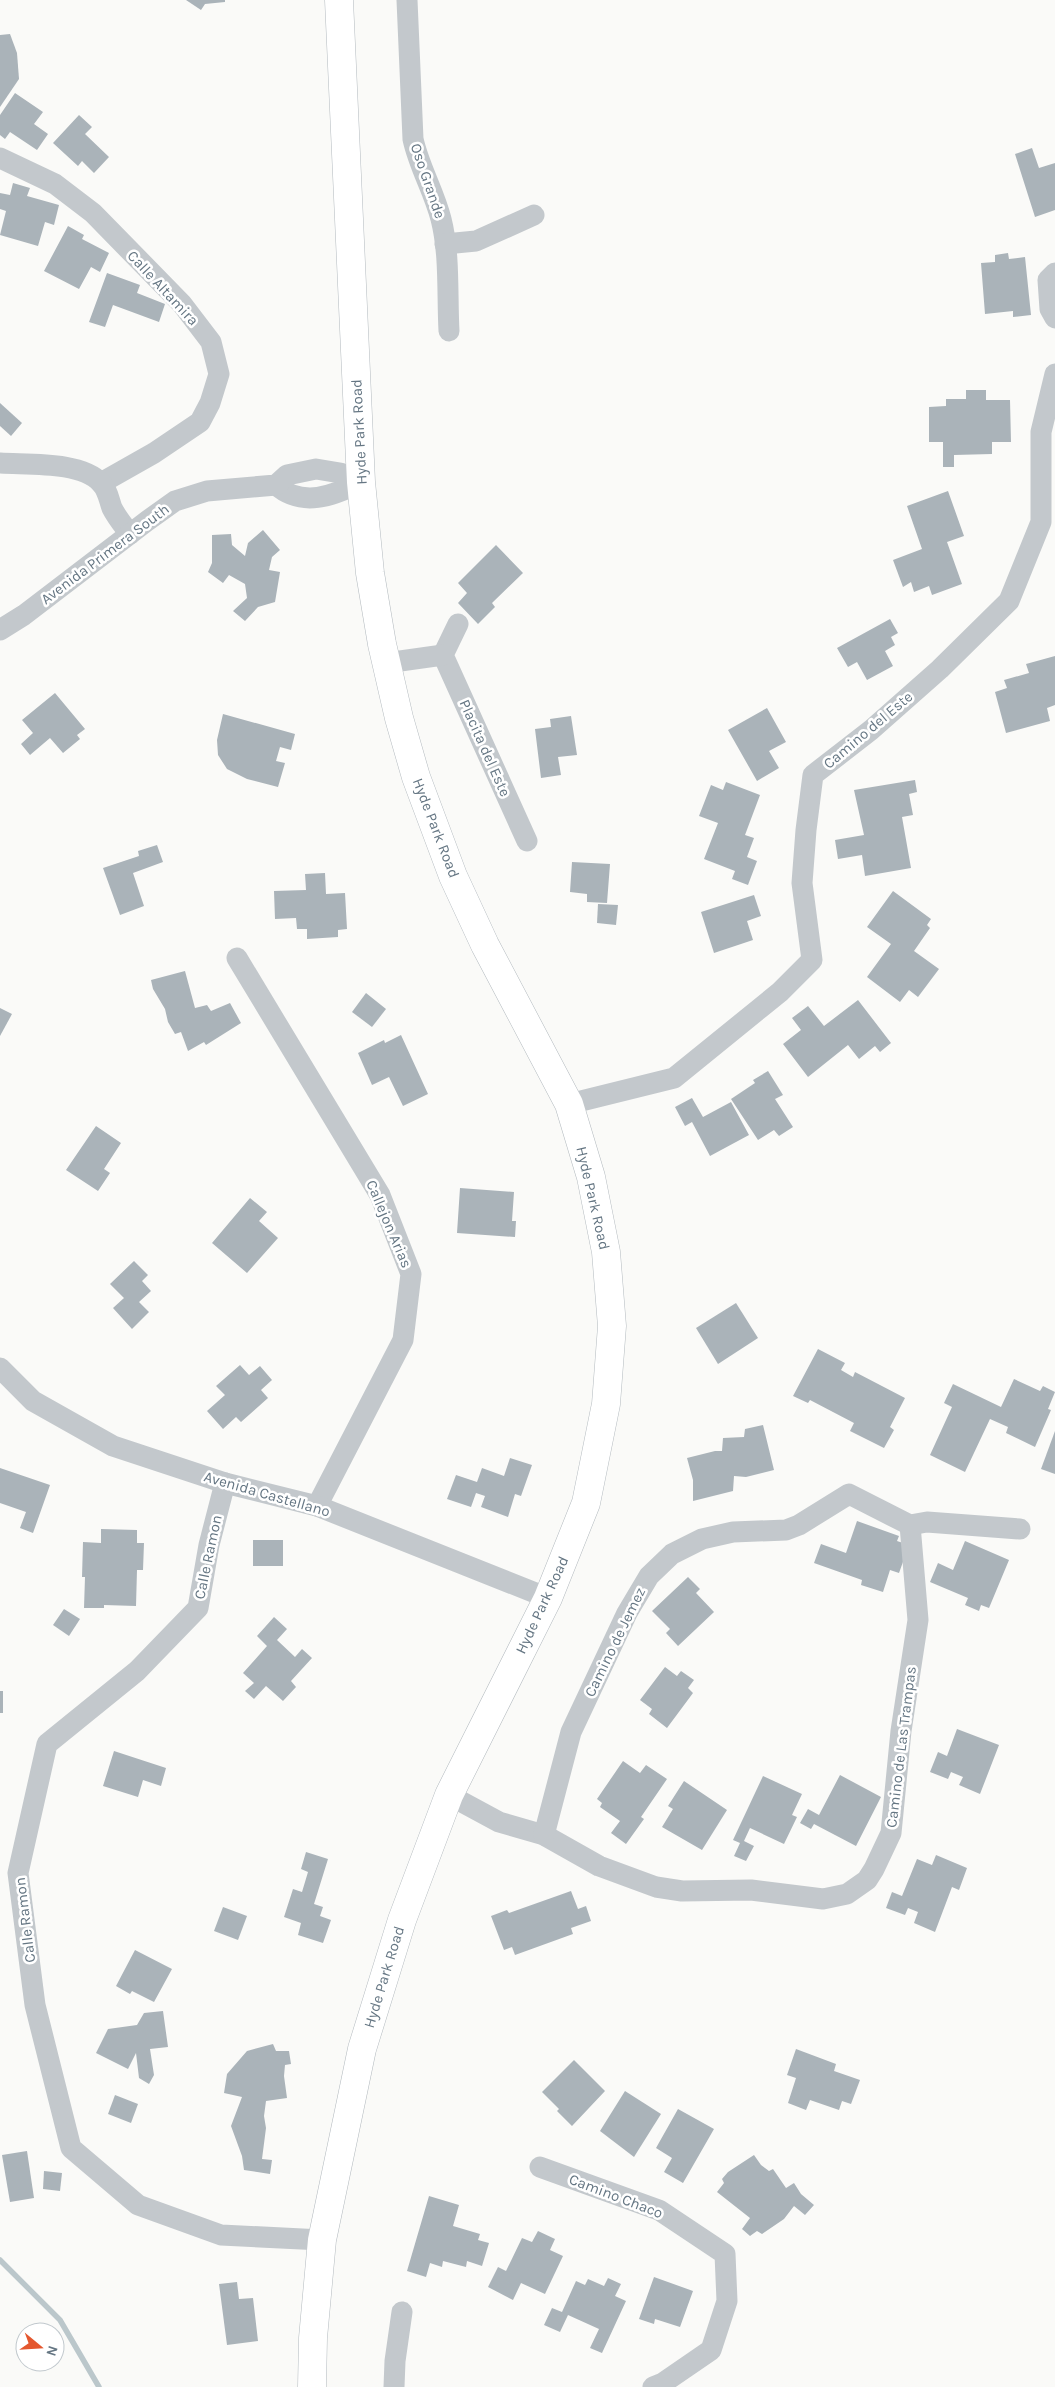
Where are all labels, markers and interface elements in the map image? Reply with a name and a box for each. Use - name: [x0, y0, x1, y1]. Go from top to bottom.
- street label: Oso Grande: [407, 141, 449, 221]
- street label: Calle Altamira: [124, 247, 202, 329]
- street label: Hyde Park Road: [347, 379, 371, 485]
- street label: Avenida Primera South: [37, 500, 173, 608]
- street label: Camino del Este: [820, 688, 916, 772]
- street label: Placita del Este: [456, 697, 514, 799]
- street label: Hyde Park Road: [409, 775, 463, 881]
- street label: Hyde Park Road: [572, 1144, 614, 1252]
- street label: Callejon Arias: [362, 1177, 416, 1271]
- street label: Avenida Castellano: [202, 1467, 332, 1521]
- street label: Calle Ramon: [190, 1513, 226, 1601]
- street label: Hyde Park Road: [512, 1553, 572, 1657]
- street label: Camino de Jemez: [581, 1584, 649, 1700]
- street label: Camino de Las Trampas: [882, 1665, 920, 1829]
- street label: Calle Ramon: [11, 1876, 39, 1964]
- street label: Hyde Park Road: [360, 1924, 408, 2030]
- street label: Camino Chaco: [566, 2170, 666, 2222]
- north arrow: [15, 2322, 65, 2372]
- text: N: [42, 2343, 62, 2358]

